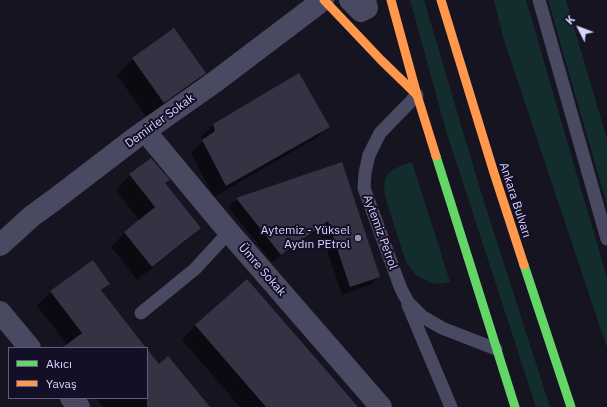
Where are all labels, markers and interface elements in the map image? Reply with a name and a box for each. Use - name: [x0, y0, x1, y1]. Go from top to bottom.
- north arrow: [559, 8, 599, 48]
- text: K: [562, 12, 578, 27]
- street label: Demirler Sokak: [122, 91, 198, 151]
- street label: Ankara Bulvarı: [496, 161, 534, 239]
- street label: Aytemiz Petrol: [360, 193, 400, 271]
- place label: Aytemiz - Yüksel Aydın PEtrol: [261, 224, 350, 252]
- marker: Aytemiz - Yüksel Aydın PEtrol: [353, 233, 363, 243]
- street label: Ümre Sokak: [235, 241, 289, 299]
- legend: [8, 347, 148, 399]
- text: Akıcı: [46, 356, 72, 371]
- text: Yavaş: [46, 376, 77, 391]

